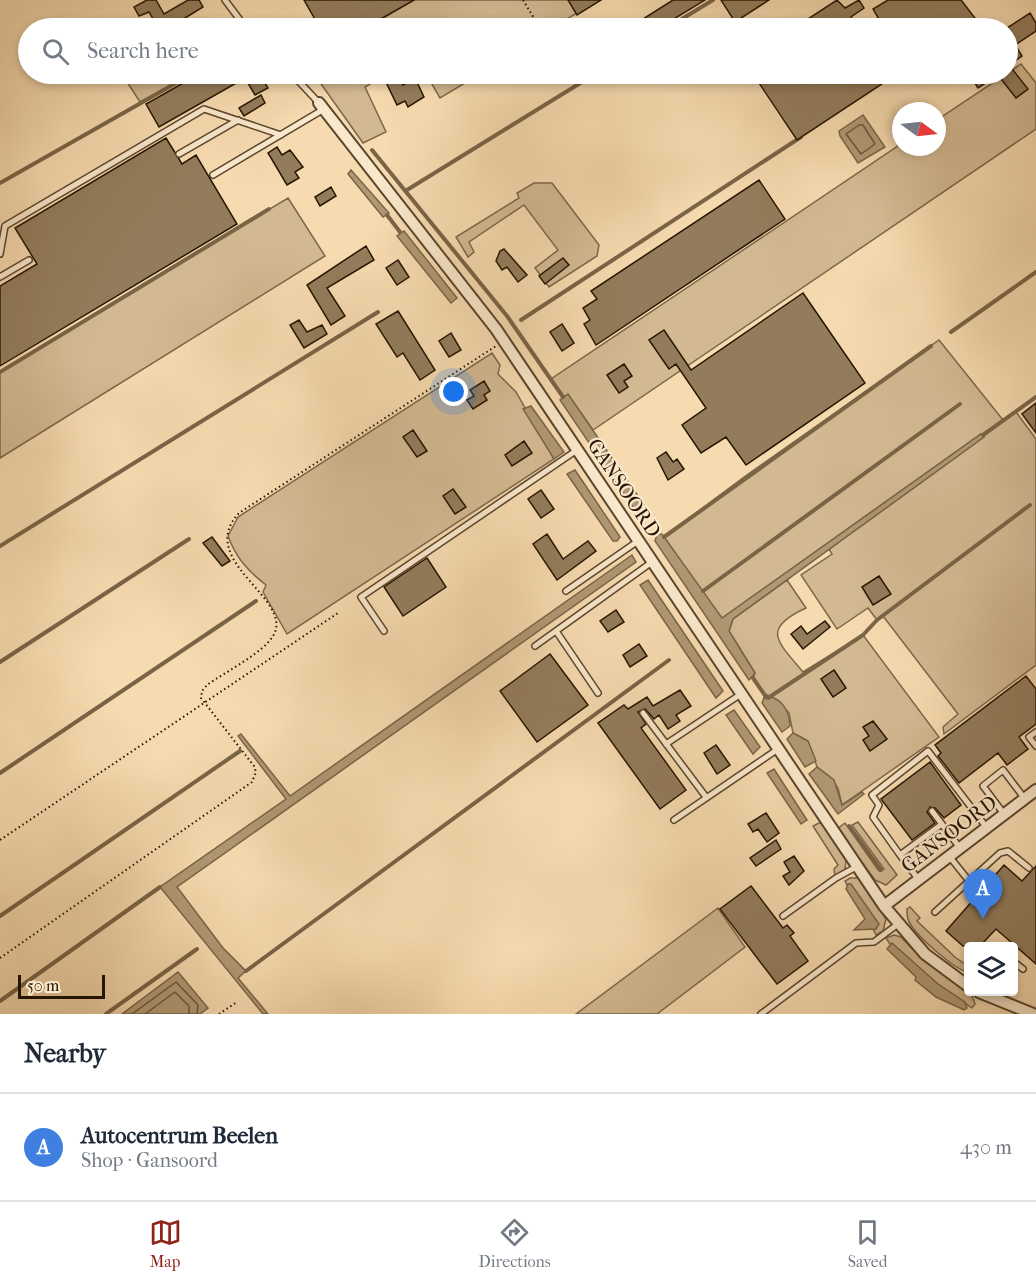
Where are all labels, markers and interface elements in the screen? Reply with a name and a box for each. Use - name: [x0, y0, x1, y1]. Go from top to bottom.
- search box: [18, 18, 1018, 84]
- icon: search: [39, 35, 72, 68]
- text: Search here: [87, 38, 199, 64]
- north arrow: [892, 102, 946, 156]
- your location: [439, 377, 468, 406]
- street label: GANSOORD: [583, 434, 665, 542]
- street label: GANSOORD: [897, 791, 1001, 877]
- pin: A: [964, 870, 1002, 919]
- map controls: [964, 942, 1018, 996]
- button: layers: [964, 942, 1018, 996]
- scale bar: [18, 972, 105, 1000]
- text: 50 m: [27, 976, 59, 995]
- text: Nearby: [24, 1038, 106, 1069]
- text: Autocentrum Beelen: [81, 1123, 278, 1149]
- text: A: [37, 1136, 50, 1159]
- text: 430 m: [960, 1136, 1012, 1159]
- text: Shop · Gansoord: [81, 1149, 218, 1172]
- tab: Map: [149, 1216, 182, 1271]
- tab: Directions: [479, 1216, 551, 1271]
- tab: Saved: [848, 1216, 887, 1271]

